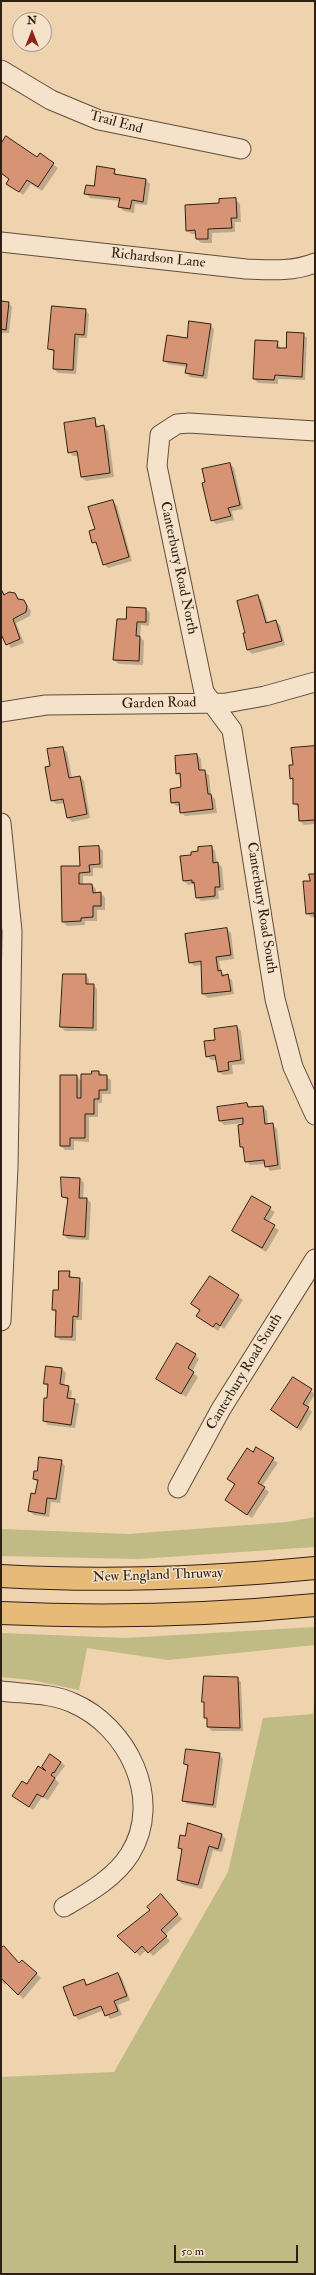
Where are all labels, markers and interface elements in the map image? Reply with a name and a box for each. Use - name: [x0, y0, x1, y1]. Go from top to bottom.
- north arrow: [12, 12, 52, 52]
- text: N: [27, 14, 37, 27]
- street label: Trail End: [88, 108, 144, 138]
- street label: Richardson Lane: [110, 246, 206, 272]
- street label: Canterbury Road North: [156, 500, 200, 636]
- street label: Garden Road: [121, 695, 197, 713]
- street label: Canterbury Road South: [242, 841, 280, 975]
- street label: Canterbury Road South: [204, 1311, 286, 1433]
- street label: New England Thruway: [92, 1565, 224, 1587]
- scale bar: [176, 2237, 300, 2263]
- text: 50 m: [181, 2244, 204, 2259]

